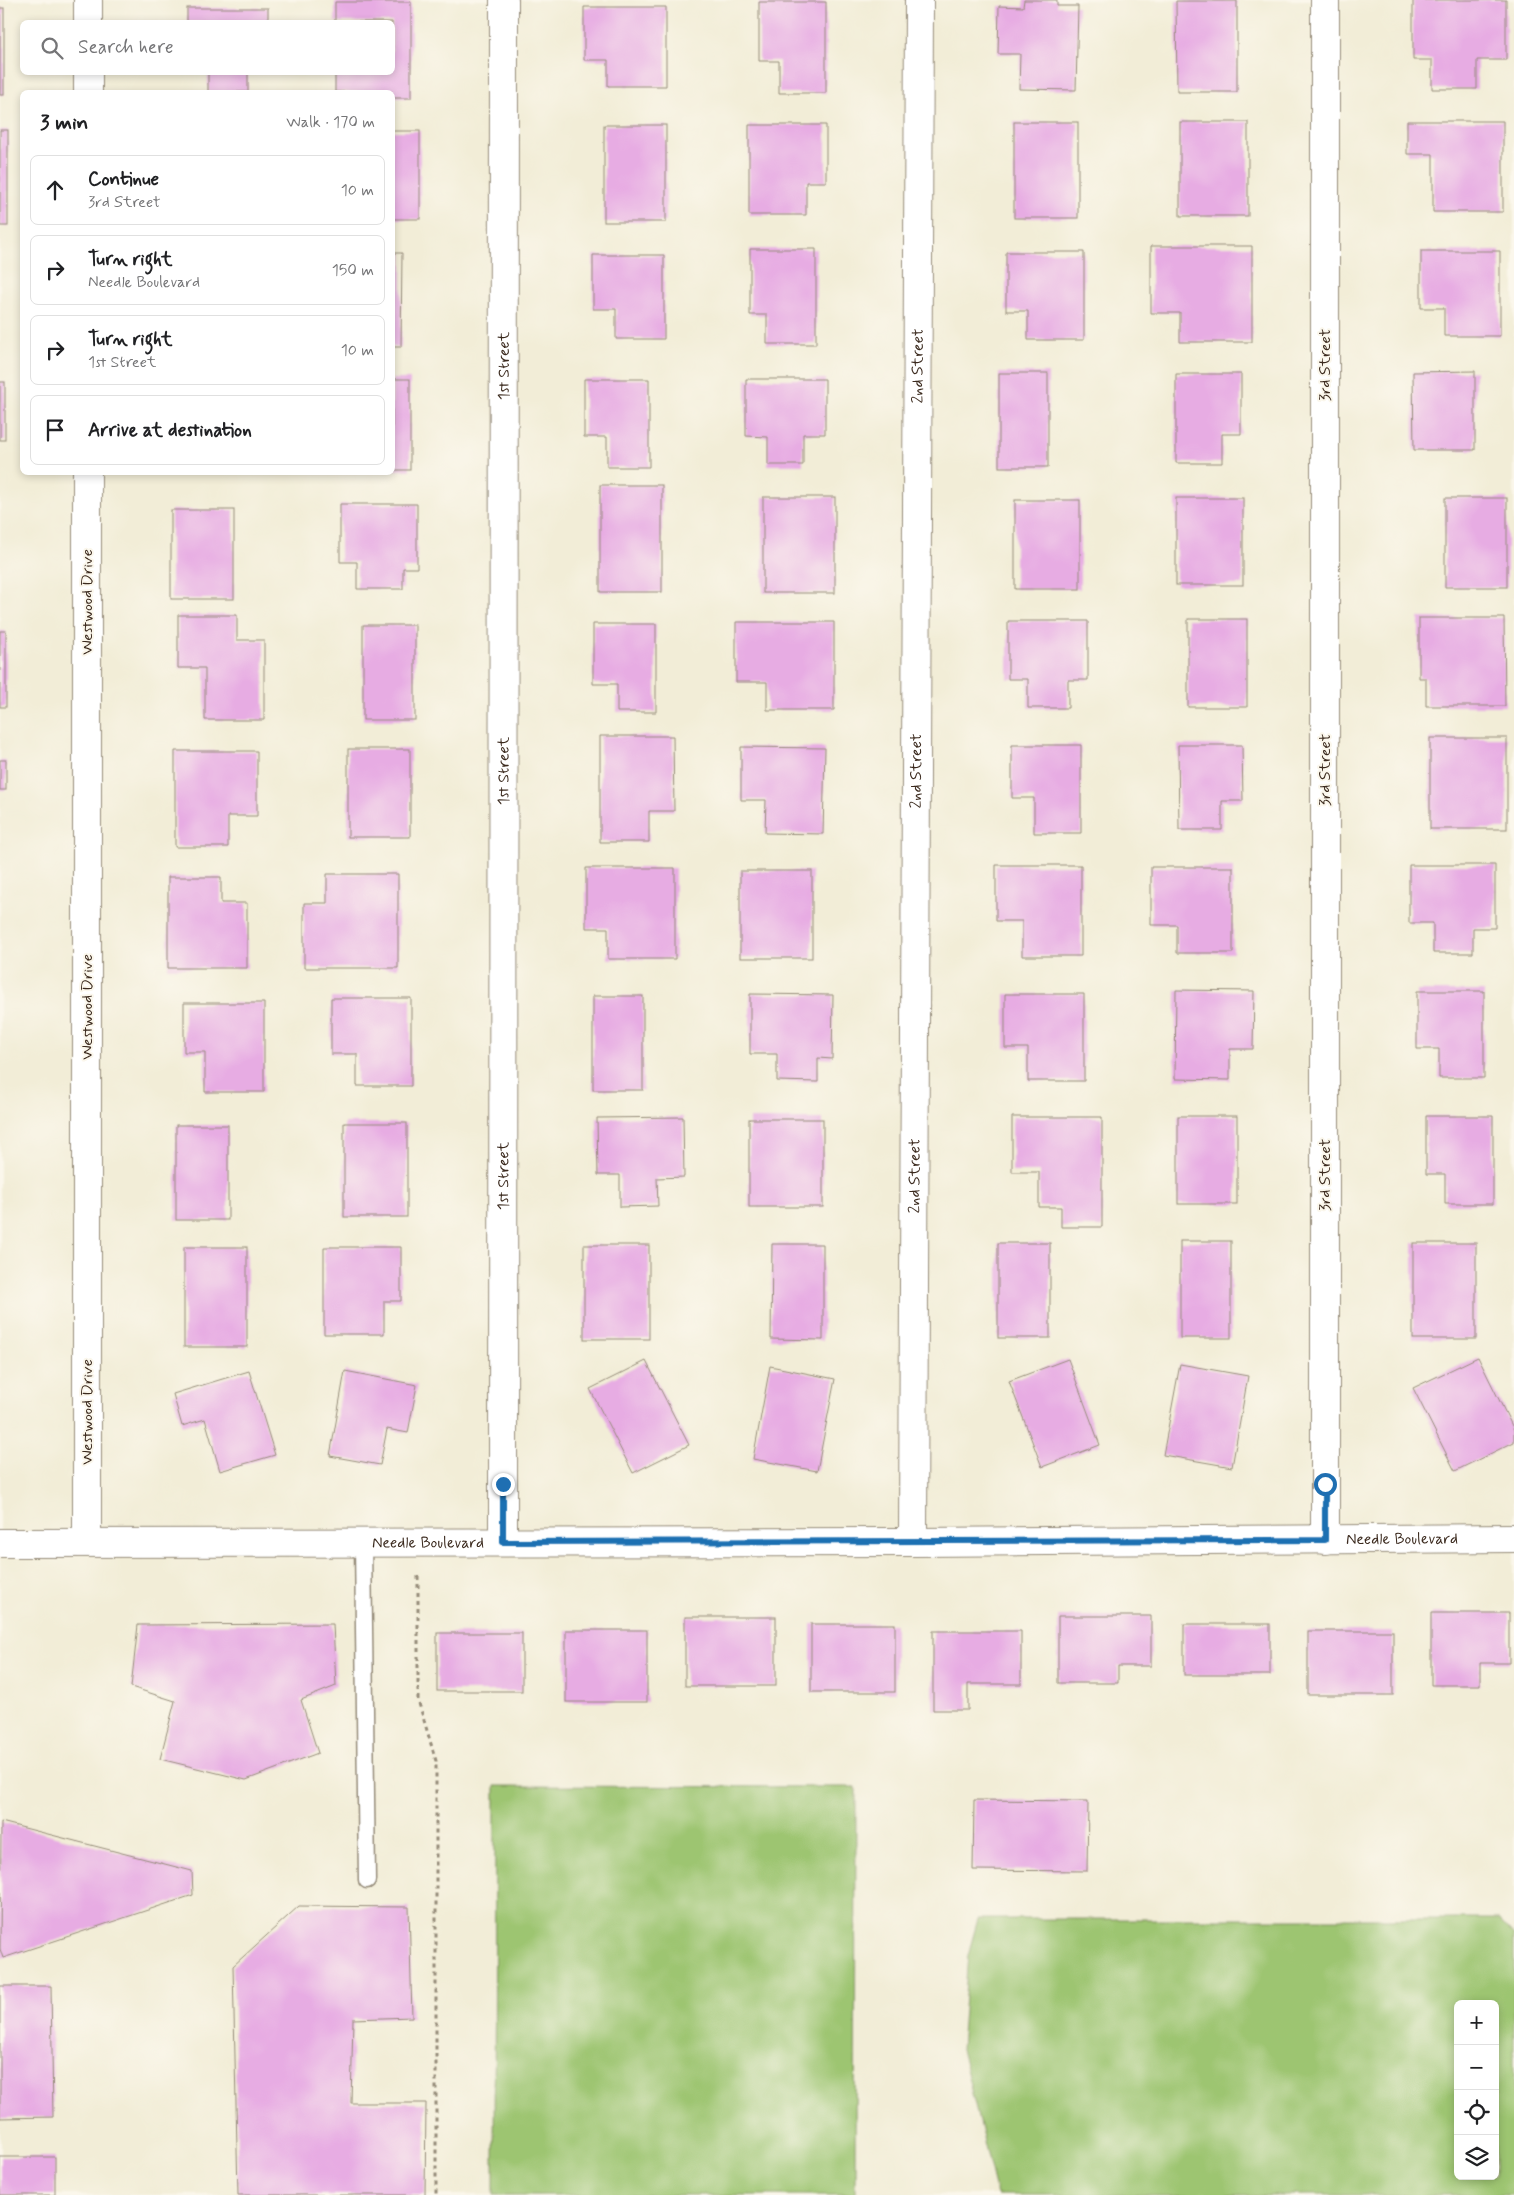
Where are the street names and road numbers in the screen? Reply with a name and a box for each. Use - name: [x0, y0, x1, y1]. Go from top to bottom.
- street label: 2nd Street: [907, 328, 928, 404]
- street label: 3rd Street: [1315, 328, 1336, 401]
- street label: 1st Street: [493, 331, 514, 400]
- street label: Westwood Drive: [77, 549, 98, 655]
- street label: 2nd Street: [905, 733, 927, 809]
- street label: 3rd Street: [1315, 733, 1336, 806]
- street label: 1st Street: [493, 736, 514, 805]
- street label: Westwood Drive: [77, 954, 98, 1060]
- street label: 2nd Street: [904, 1138, 925, 1214]
- street label: 3rd Street: [1315, 1138, 1336, 1211]
- street label: 1st Street: [493, 1141, 514, 1210]
- street label: Westwood Drive: [77, 1359, 98, 1465]
- street label: Needle Boulevard: [1346, 1528, 1458, 1550]
- street label: Needle Boulevard: [372, 1532, 484, 1553]

